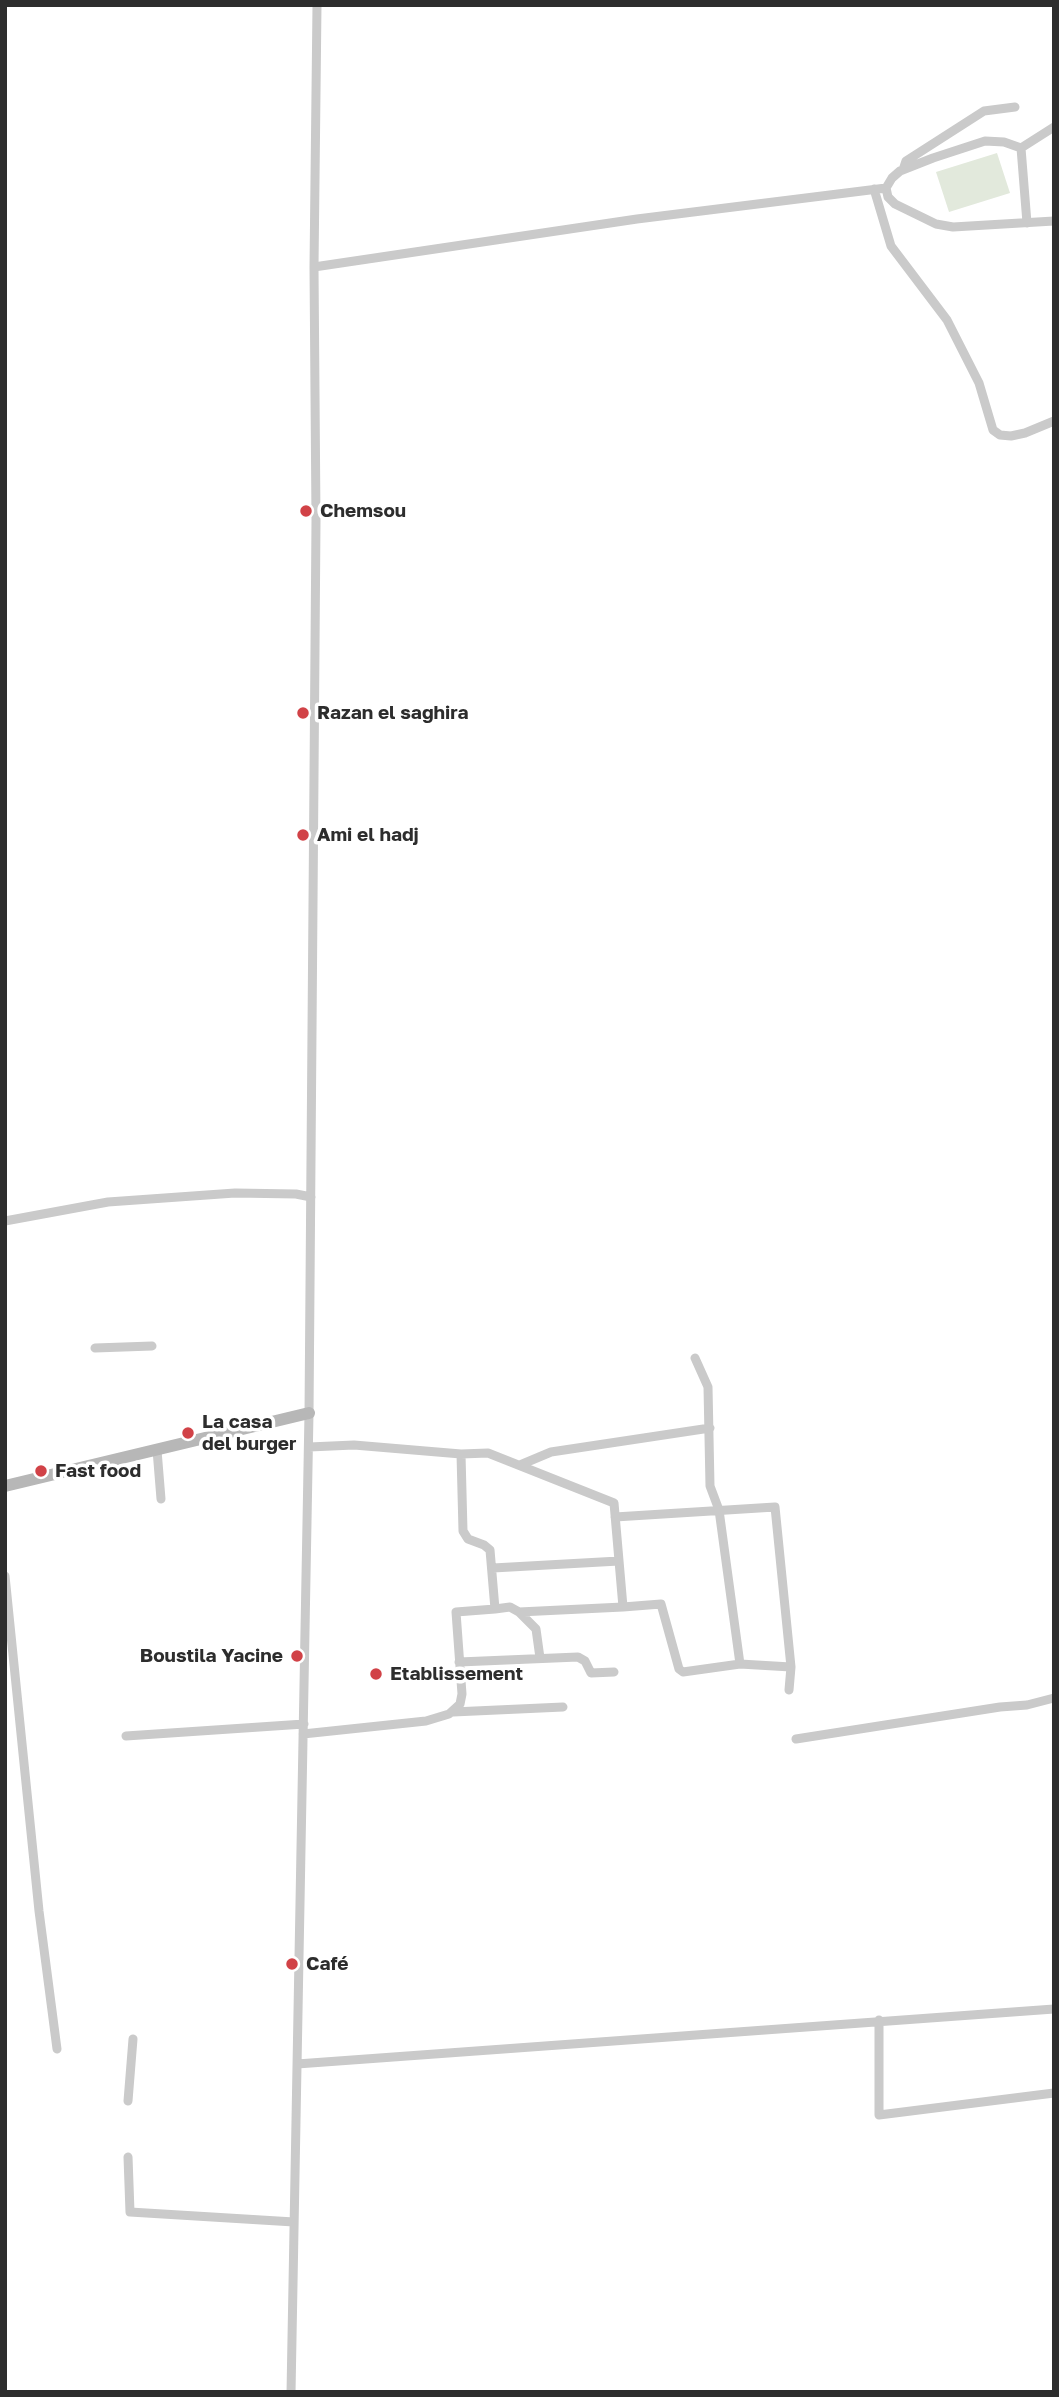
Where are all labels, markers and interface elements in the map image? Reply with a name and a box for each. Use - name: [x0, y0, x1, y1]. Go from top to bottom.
- place label: Chemsou: [320, 500, 406, 522]
- marker: Chemsou: [298, 503, 314, 519]
- place label: Razan el saghira: [317, 702, 468, 724]
- marker: Razan el saghira: [295, 705, 311, 721]
- place label: Ami el hadj: [317, 824, 419, 846]
- marker: Ami el hadj: [295, 827, 311, 843]
- place label: La casa del burger: [202, 1411, 296, 1455]
- marker: La casa del burger: [180, 1425, 196, 1441]
- place label: Fast food: [55, 1460, 141, 1482]
- marker: Fast food: [33, 1463, 49, 1479]
- place label: Boustila Yacine: [140, 1645, 283, 1667]
- marker: Boustila Yacine: [289, 1648, 305, 1664]
- place label: Etablissement: [390, 1663, 523, 1685]
- marker: Etablissement: [368, 1666, 384, 1682]
- place label: Café: [306, 1953, 349, 1975]
- marker: Café: [284, 1956, 300, 1972]

